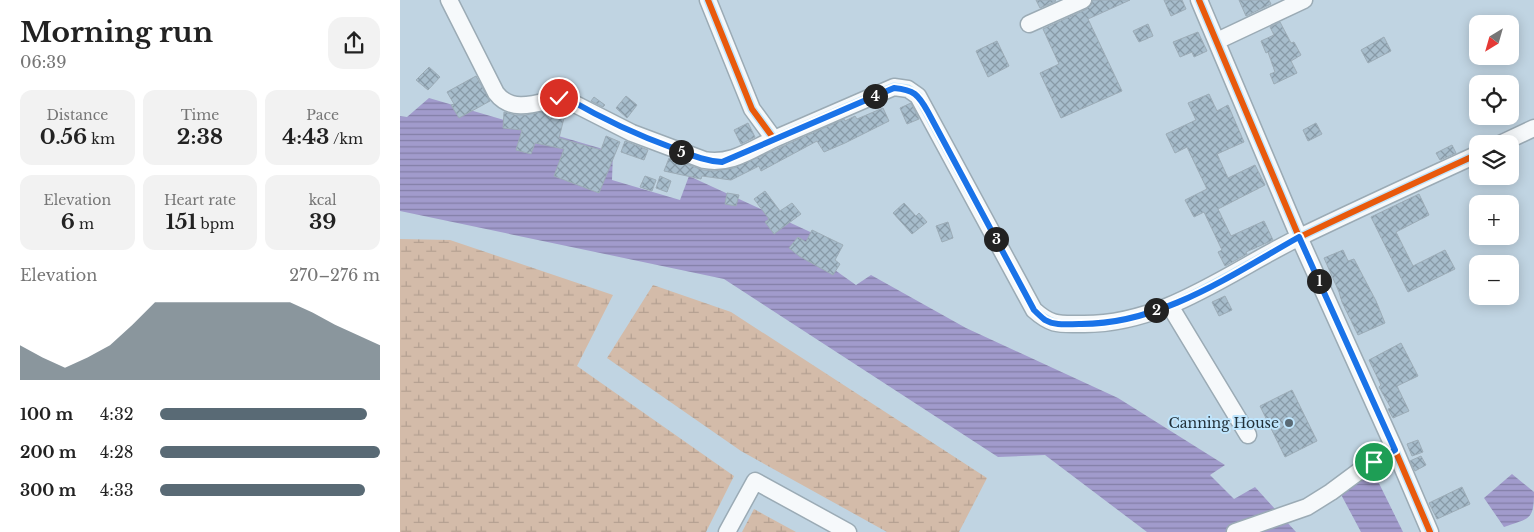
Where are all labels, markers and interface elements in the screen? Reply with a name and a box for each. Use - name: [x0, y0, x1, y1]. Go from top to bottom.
- text: Morning run: [20, 15, 213, 50]
- north arrow: [1469, 15, 1519, 65]
- map controls: [1469, 15, 1519, 305]
- button: share: [328, 17, 380, 69]
- text: 06:39: [20, 52, 66, 72]
- button: locate: [1469, 75, 1519, 125]
- pin: [538, 77, 580, 119]
- icon: check: [545, 84, 573, 112]
- pin: 4: [862, 84, 888, 108]
- text: 4: [871, 87, 880, 105]
- text: Distance: [46, 106, 108, 124]
- text: Time: [181, 106, 219, 124]
- text: Pace: [306, 106, 339, 124]
- text: 0.56: [40, 124, 87, 150]
- text: 2:38: [177, 124, 223, 150]
- text: 4:43: [282, 124, 330, 150]
- text: km: [87, 130, 115, 148]
- text: /km: [330, 130, 363, 148]
- button: layers: [1469, 135, 1519, 185]
- pin: 5: [668, 140, 694, 164]
- text: 5: [677, 143, 686, 161]
- text: Elevation: [44, 191, 111, 209]
- text: Heart rate: [164, 191, 236, 209]
- text: kcal: [309, 191, 337, 209]
- button: +: [1469, 195, 1519, 245]
- text: 6: [61, 209, 75, 235]
- text: 151: [166, 209, 197, 235]
- text: 39: [309, 209, 336, 235]
- text: m: [75, 215, 94, 233]
- text: bpm: [197, 215, 234, 233]
- pin: 3: [984, 226, 1008, 252]
- text: 3: [992, 230, 1001, 248]
- button: −: [1469, 255, 1519, 305]
- text: Elevation: [20, 265, 97, 285]
- text: 270–276 m: [289, 265, 380, 285]
- pin: 1: [1306, 268, 1332, 294]
- text: 1: [1316, 272, 1323, 290]
- pin: 2: [1144, 298, 1168, 322]
- text: 2: [1152, 301, 1161, 319]
- text: 100 m: [20, 404, 73, 424]
- text: 4:32: [100, 404, 134, 424]
- place label: Canning House: [1169, 414, 1279, 432]
- marker: Canning House: [1283, 417, 1295, 429]
- pin: [1353, 441, 1395, 483]
- text: 200 m: [20, 442, 77, 462]
- text: 4:28: [100, 442, 133, 462]
- icon: arrive: [1360, 448, 1388, 476]
- text: 300 m: [20, 480, 76, 500]
- text: 4:33: [100, 480, 134, 500]

